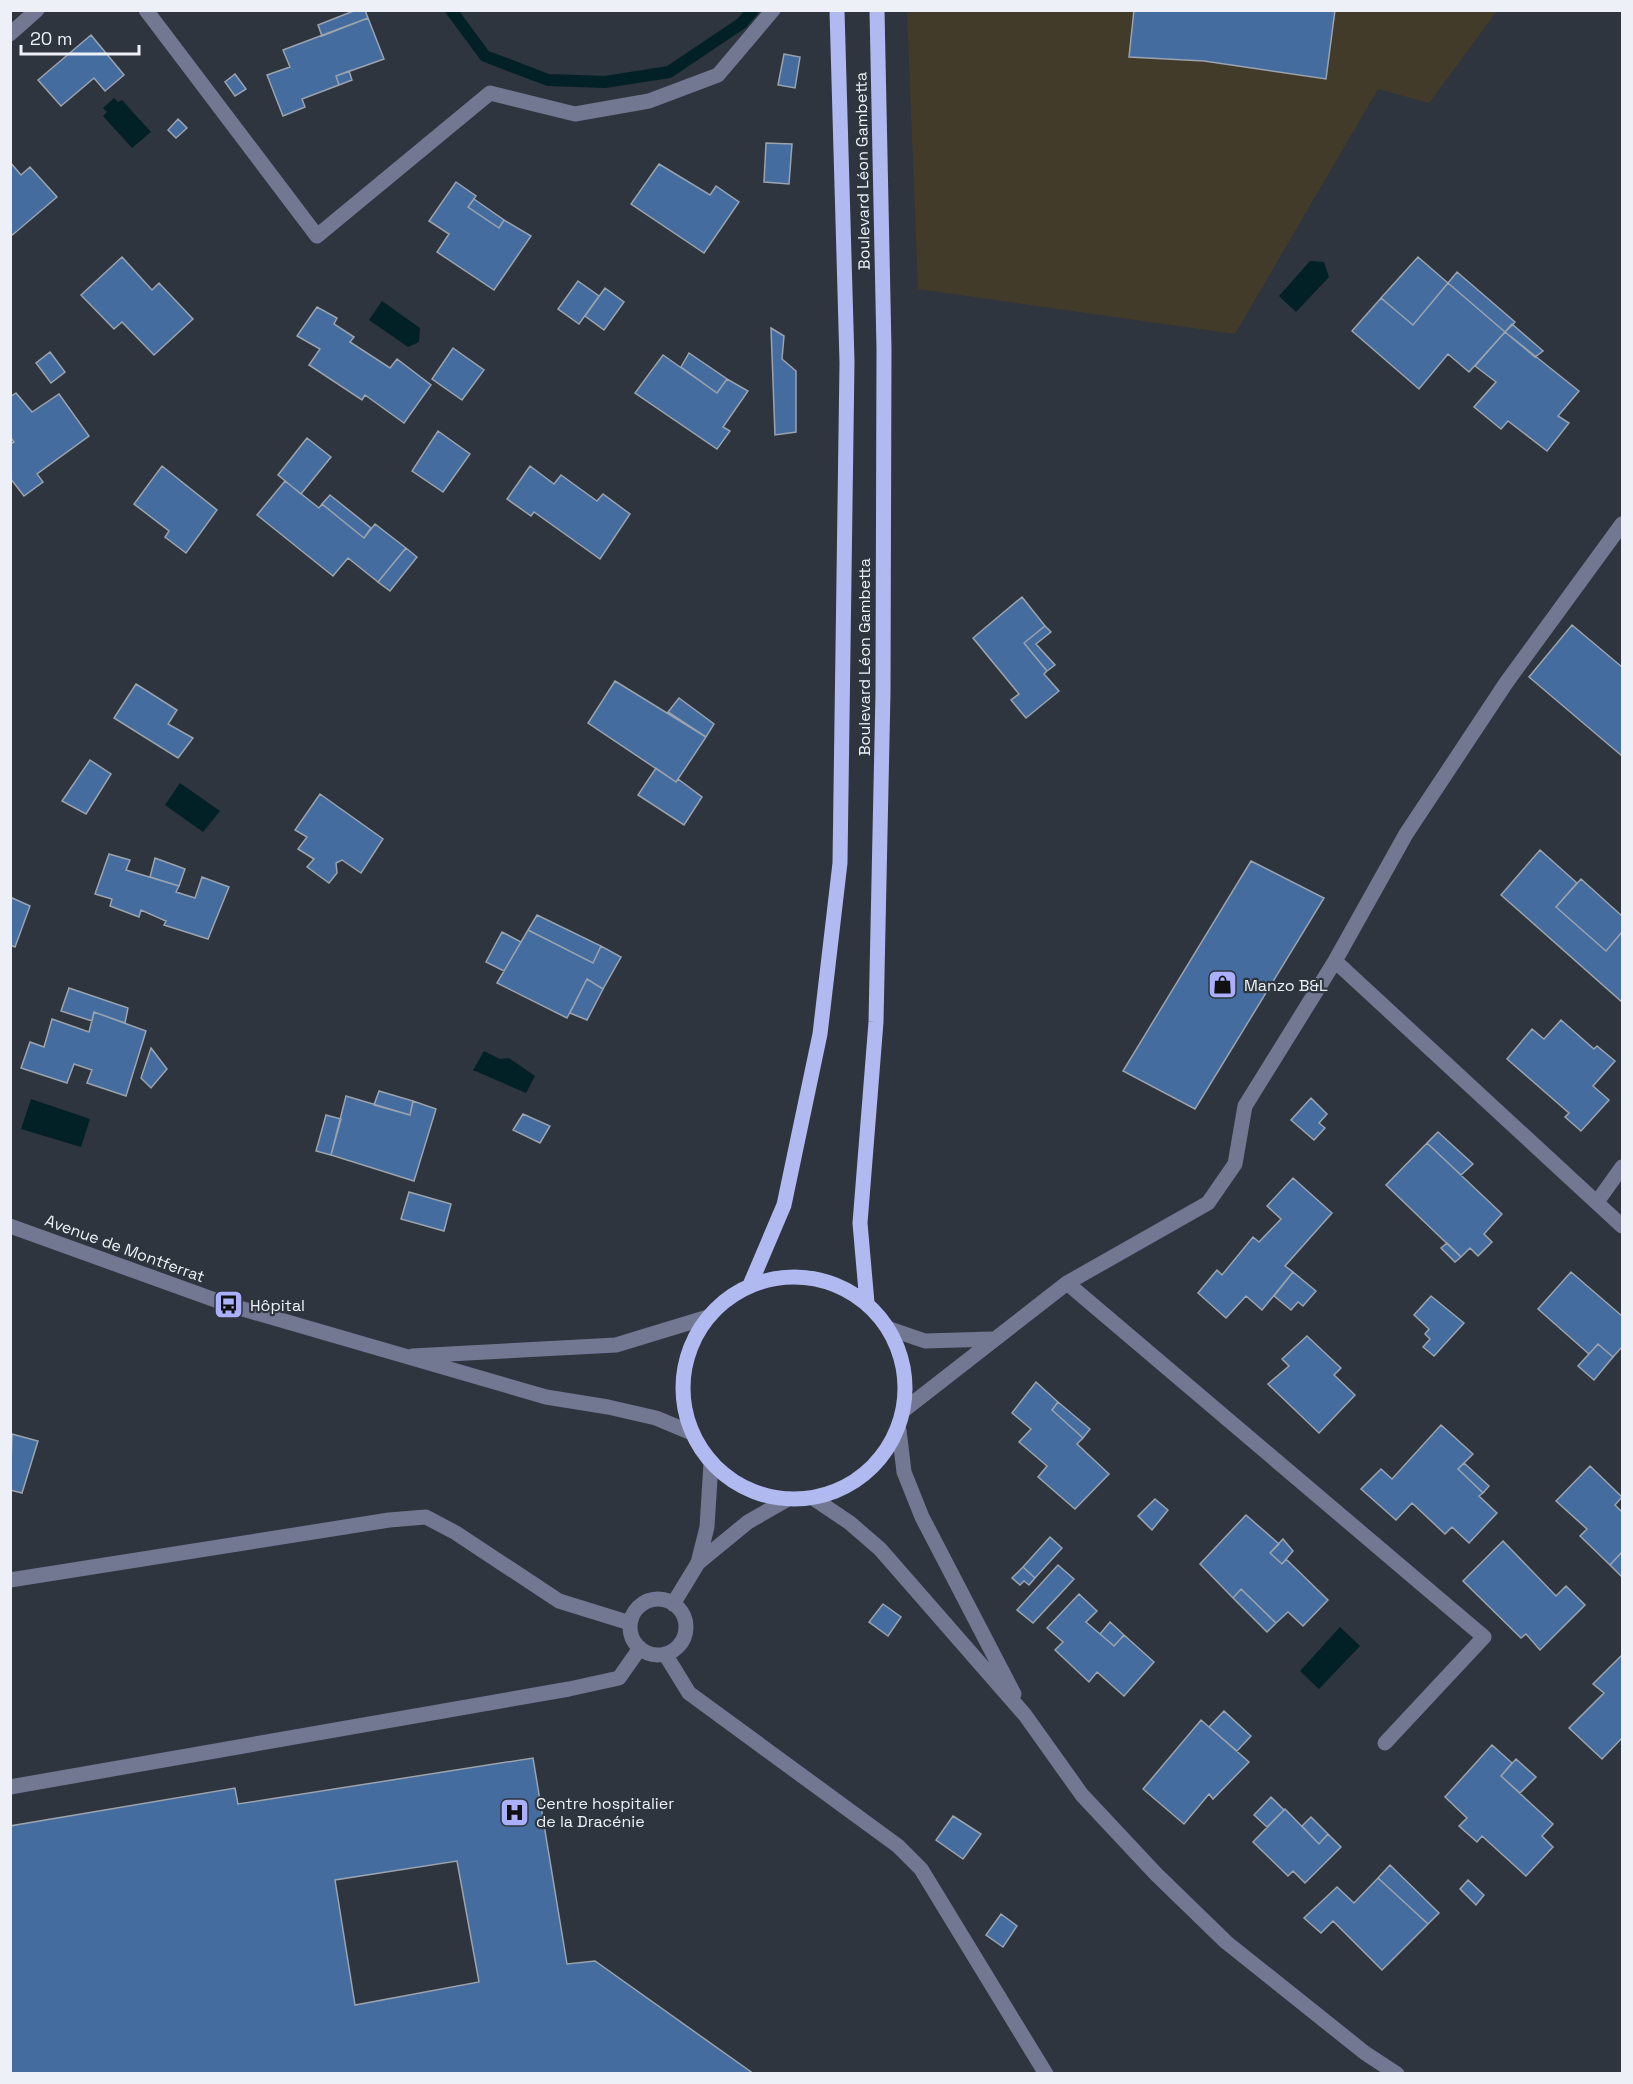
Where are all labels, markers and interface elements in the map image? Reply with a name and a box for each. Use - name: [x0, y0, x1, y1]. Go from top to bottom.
- scale bar: [21, 18, 140, 56]
- text: 20 m: [30, 27, 73, 50]
- street label: Boulevard Léon Gambetta: [850, 72, 875, 270]
- street label: Boulevard Léon Gambetta: [854, 558, 875, 756]
- shop icon: Manzo B&L: [1207, 969, 1239, 1001]
- place label: Manzo B&L: [1244, 975, 1328, 996]
- street label: Avenue de Montferrat: [42, 1210, 208, 1287]
- bus stop icon: Hôpital: [213, 1289, 245, 1321]
- place label: Hôpital: [250, 1295, 305, 1316]
- place label: Centre hospitalier de la Dracénie: [536, 1793, 674, 1832]
- hospital icon: Centre hospitalier de la Dracénie: [499, 1796, 531, 1828]

